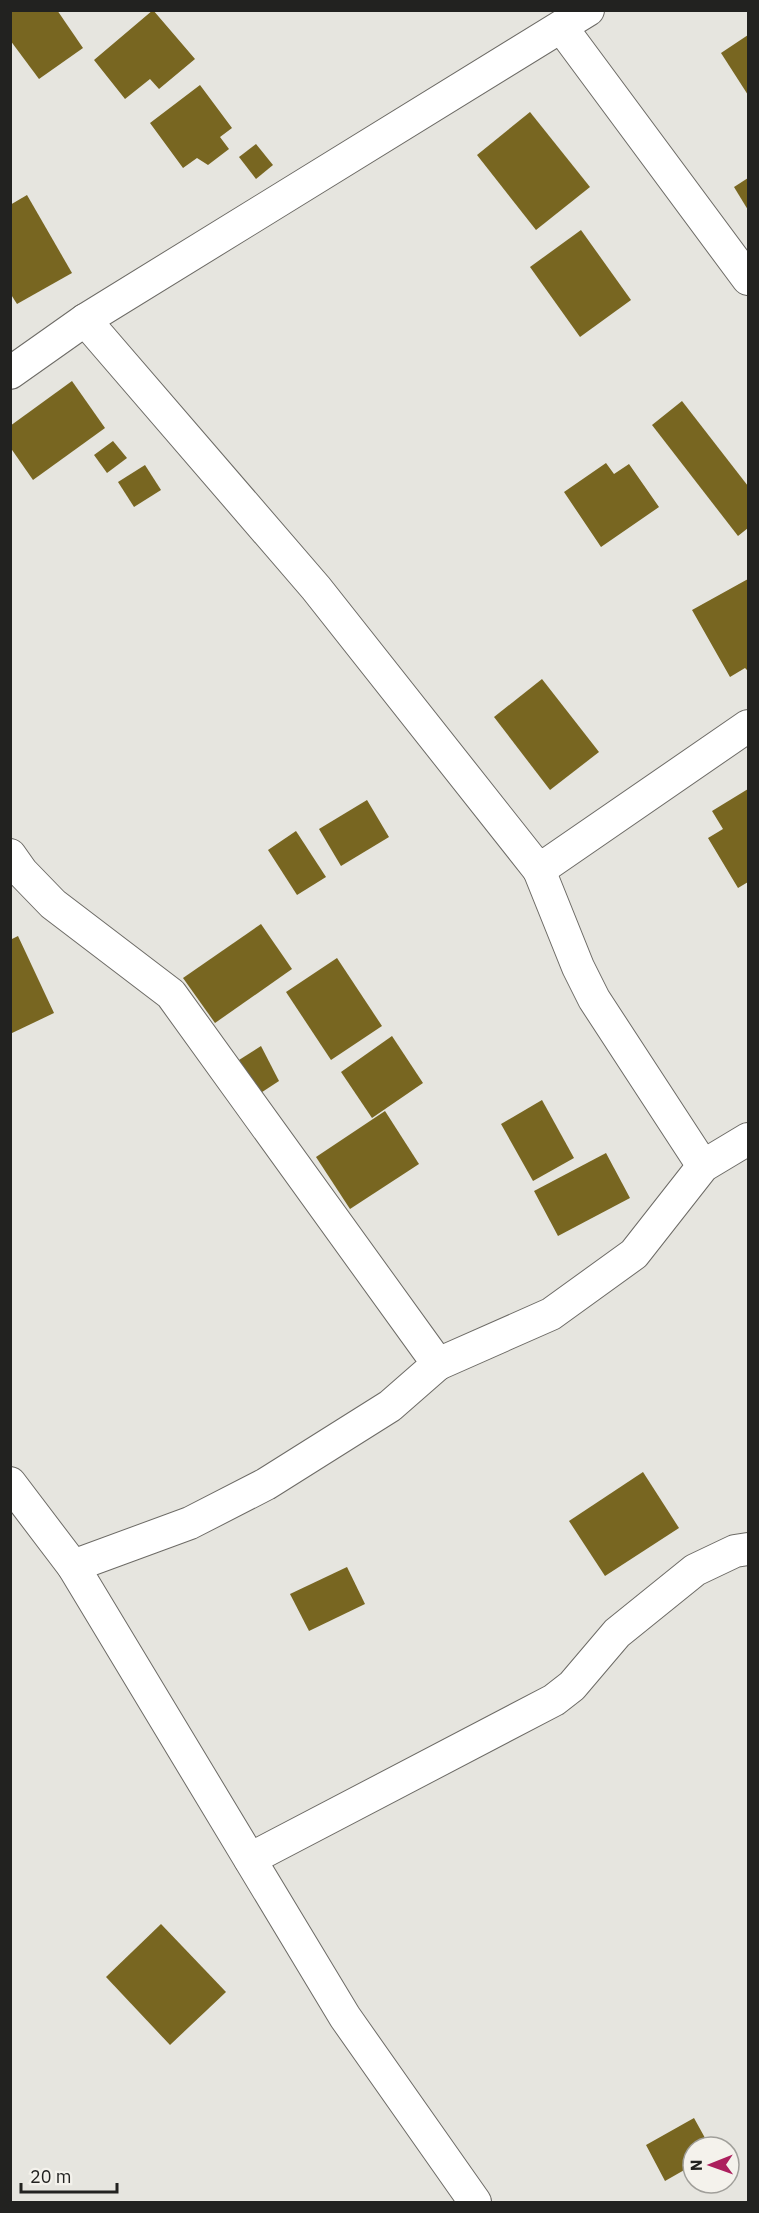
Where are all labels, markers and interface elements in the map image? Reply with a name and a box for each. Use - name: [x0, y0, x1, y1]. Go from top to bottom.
- north arrow: [681, 2135, 741, 2195]
- scale bar: [21, 2156, 117, 2194]
- text: N: [686, 2159, 706, 2171]
- text: 20 m: [30, 2165, 72, 2188]

